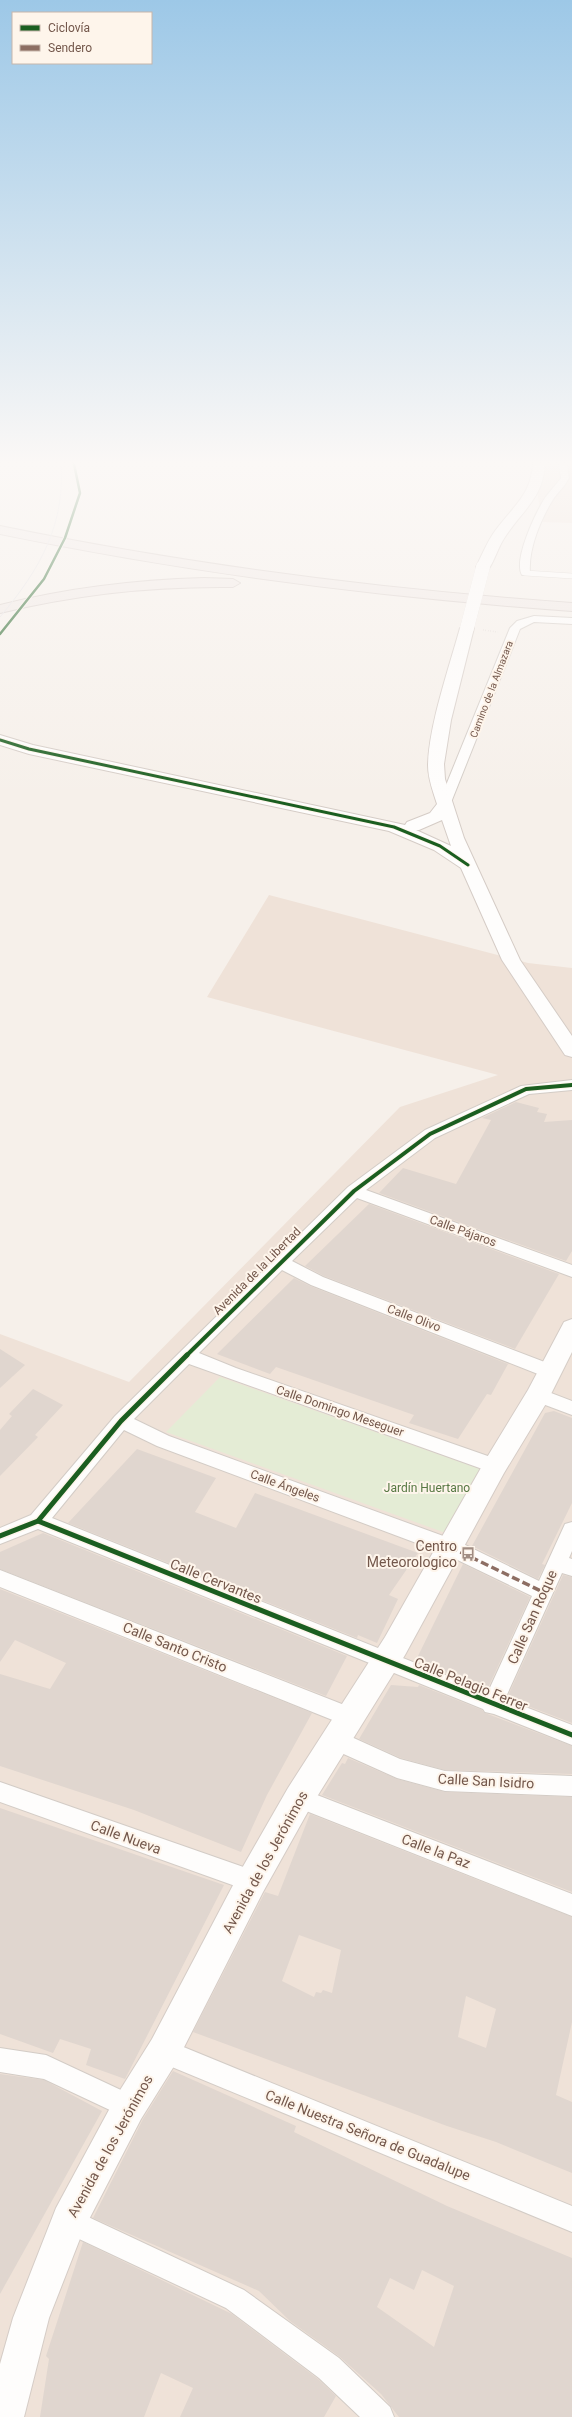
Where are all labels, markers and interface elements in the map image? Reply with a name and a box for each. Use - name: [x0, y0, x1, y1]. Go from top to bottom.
- legend: [12, 12, 152, 64]
- text: Ciclovía: [48, 21, 90, 35]
- text: Sendero: [48, 41, 92, 55]
- street label: Camino de la Almazara: [468, 639, 515, 739]
- street label: Calle Pájaros: [428, 1212, 498, 1250]
- street label: Avenida de la Libertad: [210, 1224, 304, 1318]
- street label: Calle Olivo: [385, 1301, 443, 1335]
- street label: Calle Domingo Meseguer: [274, 1383, 406, 1439]
- street label: Calle Ángeles: [249, 1466, 322, 1505]
- park label: Jardín Huertano: [384, 1481, 470, 1495]
- place label: Centro Meteorologico: [367, 1538, 457, 1570]
- bus stop icon: Centro Meteorologico: [460, 1546, 476, 1562]
- street label: Calle Cervantes: [168, 1555, 264, 1607]
- street label: Calle San Roque: [504, 1567, 560, 1667]
- street label: Calle Santo Cristo: [121, 1619, 229, 1675]
- street label: Calle Pelagio Ferrer: [412, 1654, 530, 1714]
- street label: Calle San Isidro: [437, 1770, 535, 1792]
- street label: Avenida de los Jerónimos: [219, 1788, 311, 1936]
- street label: Calle Nueva: [89, 1817, 163, 1857]
- street label: Calle la Paz: [399, 1831, 473, 1871]
- street label: Avenida de los Jerónimos: [64, 2072, 156, 2220]
- street label: Calle Nuestra Señora de Guadalupe: [263, 2086, 473, 2184]

